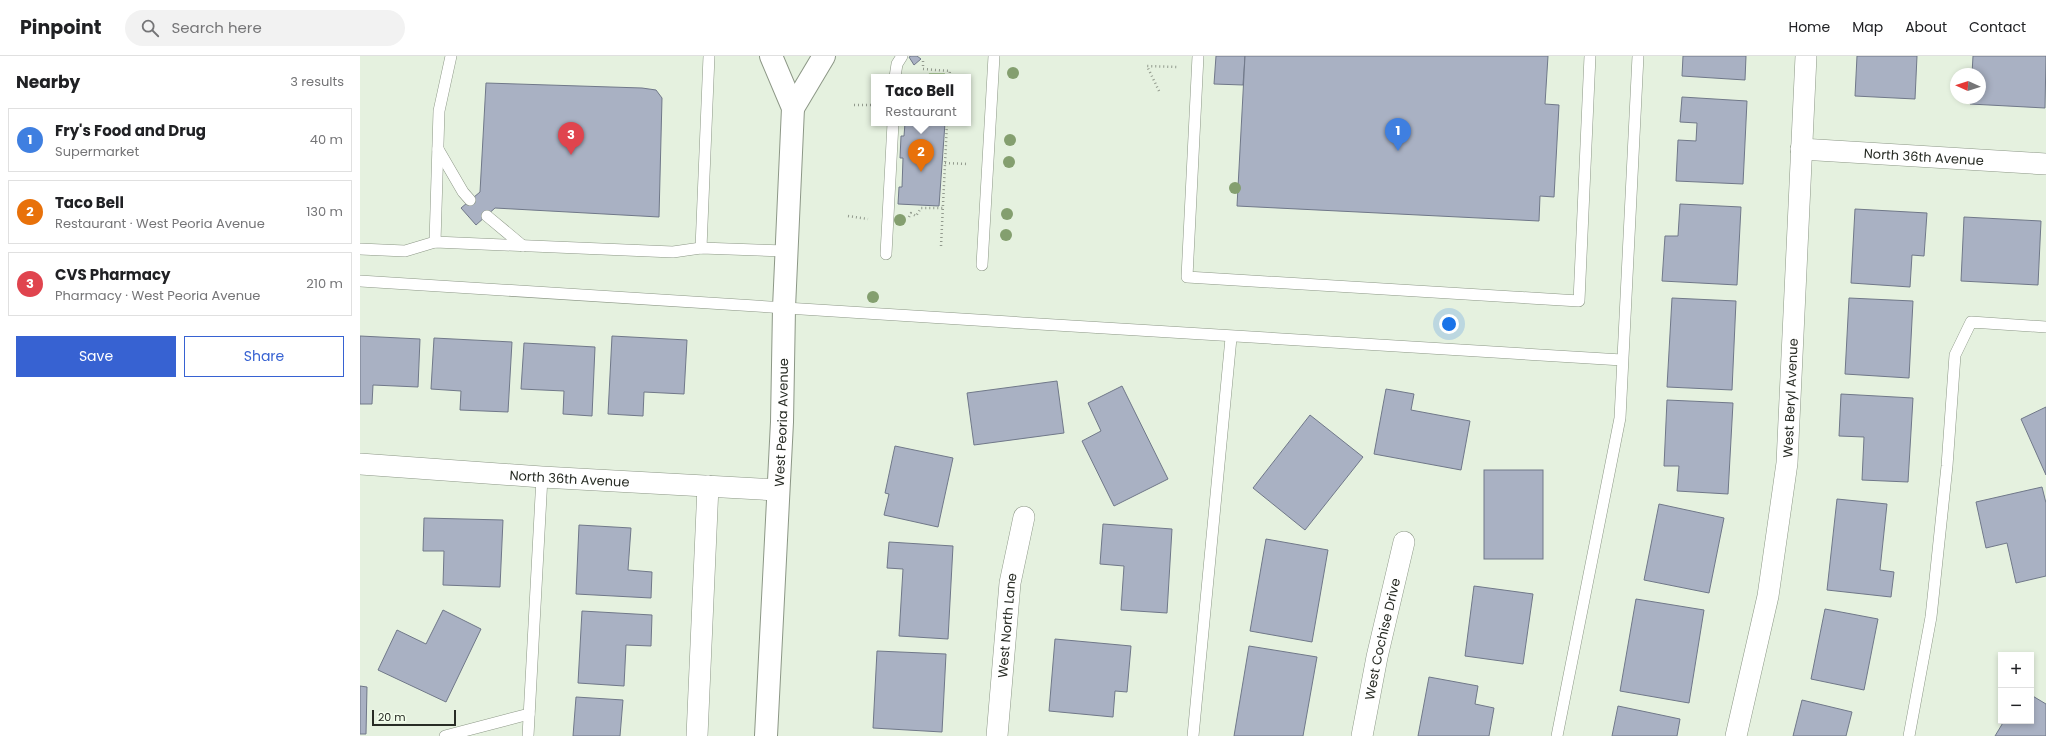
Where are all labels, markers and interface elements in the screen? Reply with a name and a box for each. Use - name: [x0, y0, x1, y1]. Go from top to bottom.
- search box: [125, 10, 405, 46]
- text: Pinpoint: [20, 14, 101, 41]
- icon: search: [139, 17, 161, 39]
- text: Search here: [171, 17, 262, 38]
- text: Home: [1788, 17, 1830, 37]
- text: Map: [1852, 17, 1883, 37]
- text: About: [1905, 17, 1947, 37]
- text: Contact: [1969, 17, 2026, 37]
- north arrow: [1950, 68, 1986, 104]
- text: Nearby: [16, 70, 80, 94]
- text: 3 results: [290, 72, 344, 91]
- popup: [871, 74, 971, 126]
- text: Taco Bell: [885, 80, 954, 101]
- text: Restaurant: [885, 102, 957, 121]
- pin: 1: [1385, 118, 1411, 151]
- text: Fry's Food and Drug: [55, 120, 206, 141]
- pin: 3: [558, 122, 584, 155]
- text: 1: [28, 130, 32, 149]
- text: 40 m: [310, 130, 343, 149]
- pin: 2: [908, 139, 934, 172]
- text: Supermarket: [55, 142, 139, 161]
- street label: North 36th Avenue: [1863, 143, 1984, 170]
- text: Taco Bell: [55, 192, 124, 213]
- text: 2: [26, 202, 34, 221]
- text: 130 m: [306, 202, 343, 221]
- text: Restaurant · West Peoria Avenue: [55, 214, 265, 233]
- text: CVS Pharmacy: [55, 264, 171, 285]
- text: 3: [26, 274, 34, 293]
- text: 210 m: [306, 274, 343, 293]
- text: Pharmacy · West Peoria Avenue: [55, 286, 260, 305]
- your location: [1439, 314, 1459, 334]
- button: Save: [16, 336, 176, 377]
- button: Share: [184, 336, 344, 377]
- street label: West Beryl Avenue: [1778, 338, 1802, 458]
- street label: West Peoria Avenue: [769, 358, 793, 487]
- street label: North 36th Avenue: [509, 465, 630, 491]
- street label: West North Lane: [992, 571, 1021, 679]
- street label: West Cochise Drive: [1360, 576, 1405, 702]
- map controls: [1998, 652, 2034, 724]
- button: +: [1998, 652, 2034, 688]
- button: −: [1998, 688, 2034, 724]
- scale bar: [372, 708, 456, 727]
- text: 20 m: [378, 709, 406, 725]

